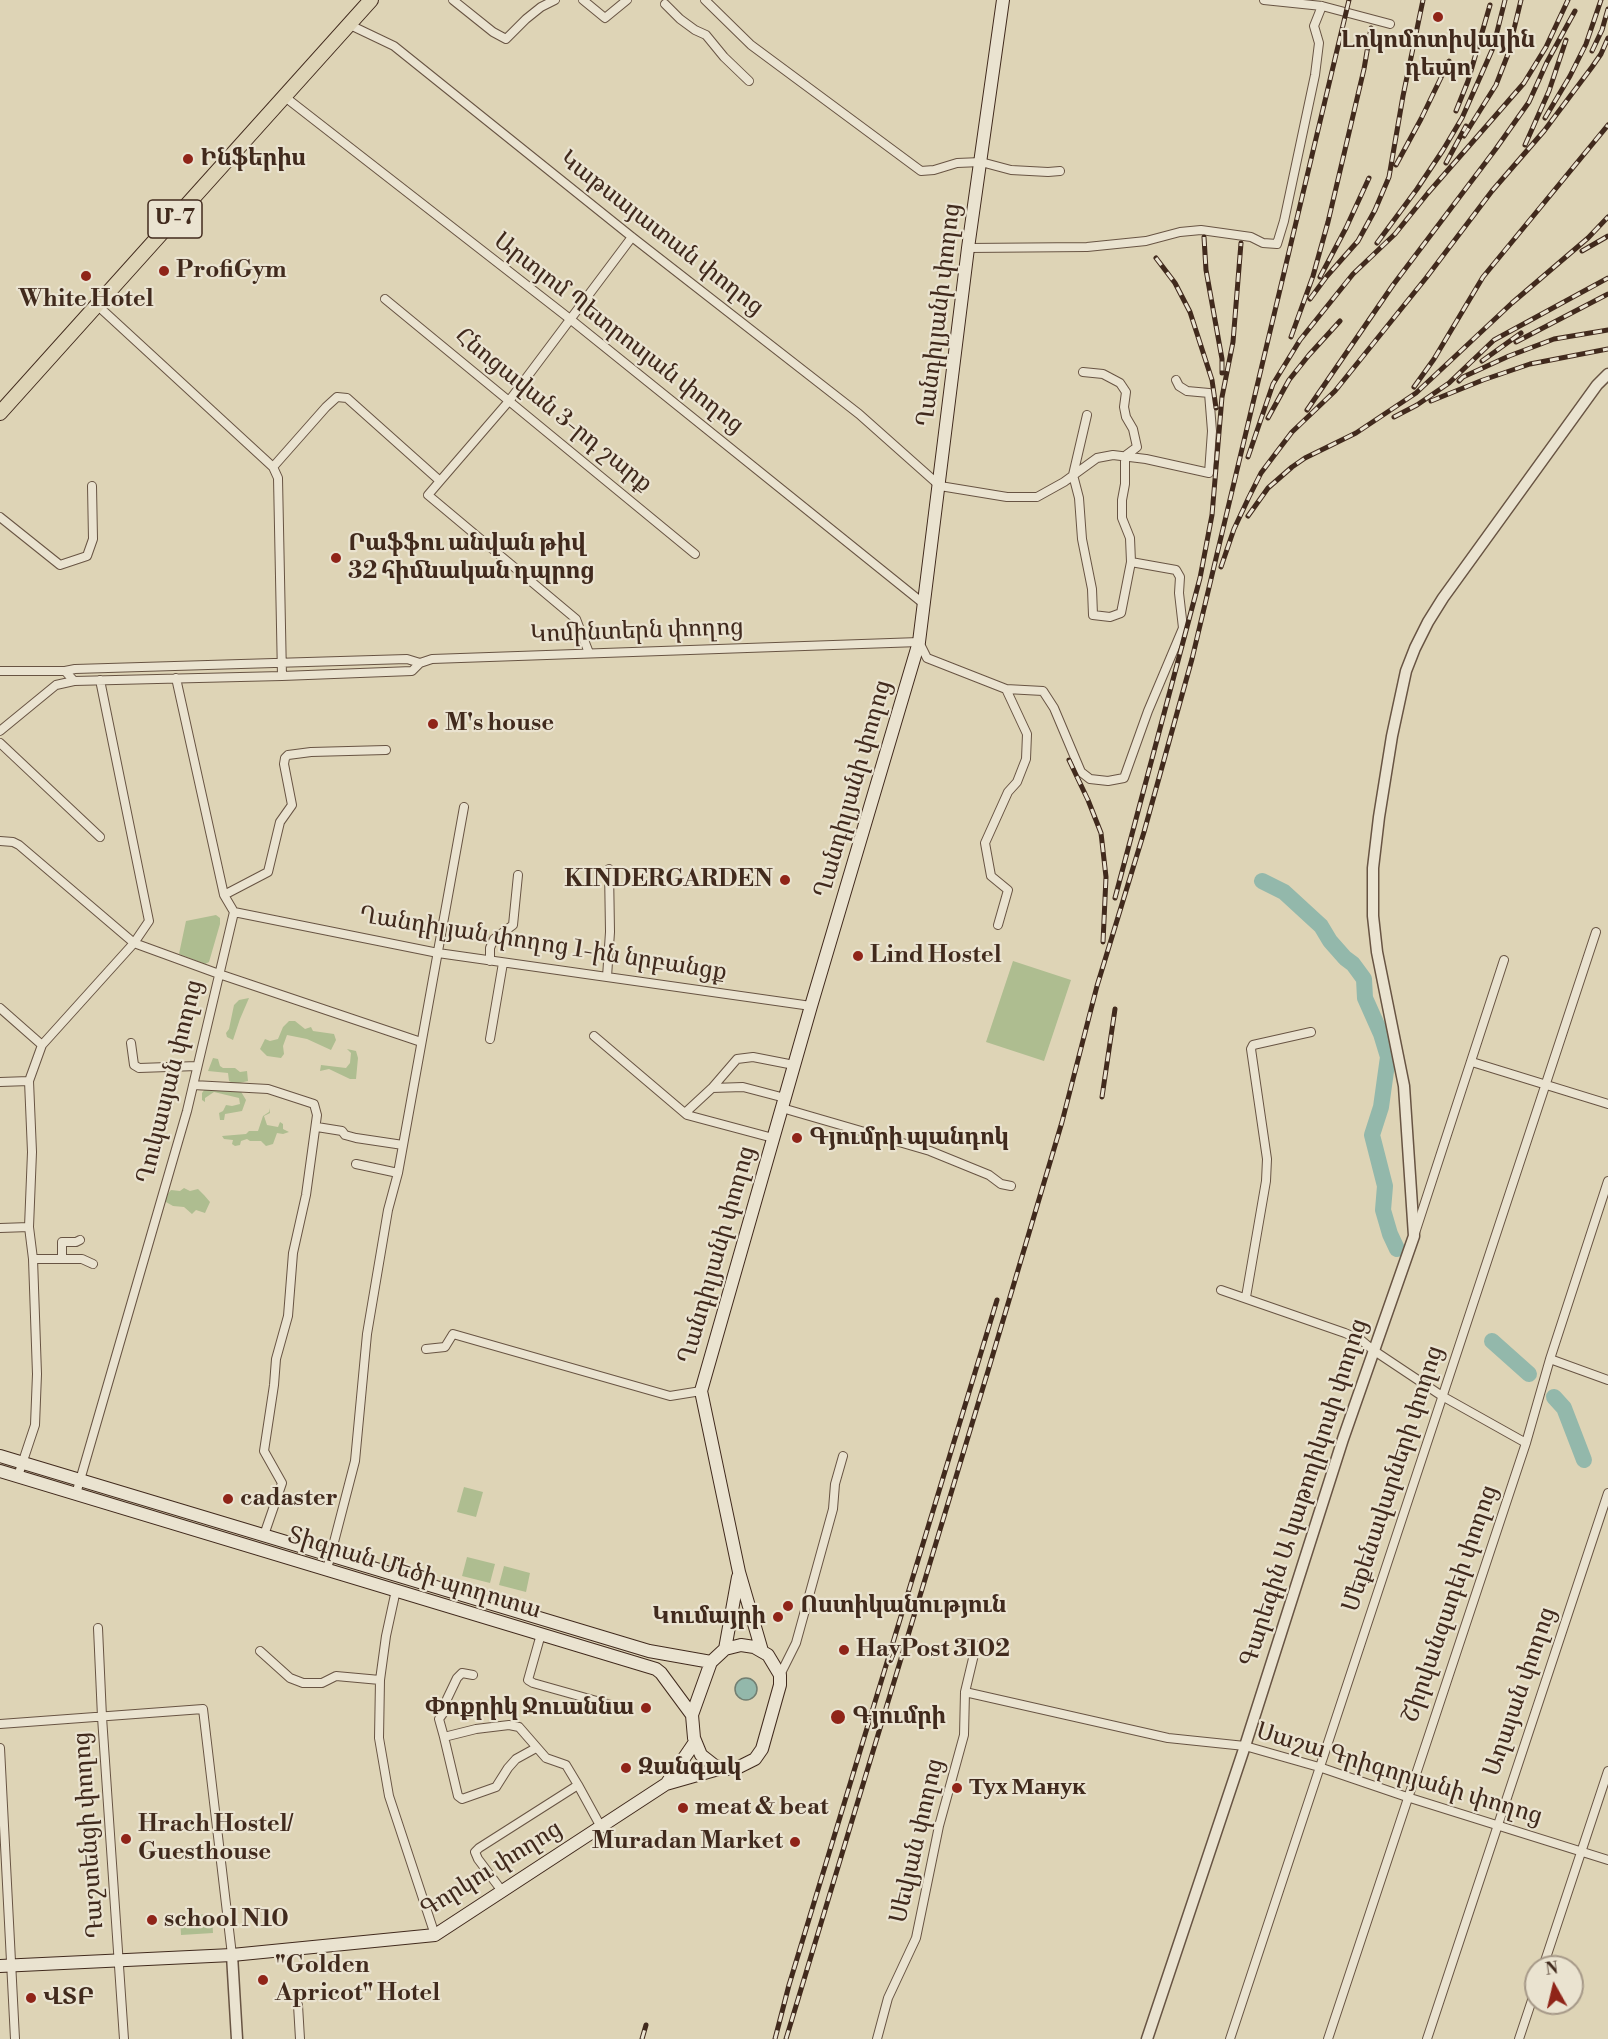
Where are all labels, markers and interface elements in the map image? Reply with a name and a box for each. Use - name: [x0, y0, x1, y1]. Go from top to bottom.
- marker: Լոկոմոտիվային դեպո: [1431, 10, 1445, 24]
- place label: Լոկոմոտիվային դեպո: [1341, 27, 1535, 83]
- place label: Ինֆերիս: [200, 145, 306, 173]
- street label: Կաթսայատան փողոց: [553, 145, 769, 323]
- marker: Ինֆերիս: [181, 152, 195, 166]
- road number: Մ-7: [148, 200, 202, 238]
- street label: Ղանդիլյանի փողոց: [912, 202, 968, 428]
- street label: Արտյոմ Պետրոսյան փողոց: [487, 227, 749, 441]
- place label: ProfiGym: [176, 257, 287, 285]
- marker: ProfiGym: [157, 264, 171, 278]
- marker: White Hotel: [79, 269, 93, 283]
- place label: White Hotel: [18, 286, 154, 314]
- street label: Հնոցավան 3-րդ շարք: [449, 323, 657, 499]
- place label: Րաֆֆու անվան թիվ 32 հիմնական դպրոց: [348, 530, 595, 586]
- marker: Րաֆֆու անվան թիվ 32 հիմնական դպրոց: [329, 551, 343, 565]
- street label: Կոմինտերն փողոց: [530, 614, 744, 650]
- street label: Ղանդիլյանի փողոց: [809, 677, 899, 901]
- place label: M's house: [445, 710, 554, 738]
- marker: M's house: [426, 717, 440, 731]
- place label: KINDERGARDEN: [564, 866, 773, 894]
- marker: KINDERGARDEN: [778, 873, 792, 887]
- street label: Ղանդիլյան փողոց 1-ին նրբանցք: [357, 902, 729, 988]
- place label: Lind Hostel: [870, 942, 1002, 970]
- marker: Lind Hostel: [851, 949, 865, 963]
- street label: Ղուկասյան փողոց: [132, 977, 210, 1187]
- place label: Գյումրի պանդոկ: [809, 1124, 1009, 1152]
- marker: Գյումրի պանդոկ: [790, 1131, 804, 1145]
- street label: Ղանդիլյանի փողոց: [673, 1143, 763, 1367]
- street label: Գարեգին Ա կաթողիկոսի փողոց: [1235, 1315, 1375, 1671]
- street label: Մեքենավարների փողոց: [1337, 1342, 1451, 1616]
- street label: Շիրվանզադեի փողոց: [1397, 1482, 1505, 1726]
- place label: cadaster: [240, 1485, 338, 1513]
- marker: cadaster: [221, 1492, 235, 1506]
- street label: Տիգրան Մեծի պողոտա: [284, 1522, 544, 1626]
- place label: Ոստիկանություն: [800, 1592, 1006, 1620]
- marker: Ոստիկանություն: [781, 1599, 795, 1613]
- place label: Կումայրի: [652, 1603, 766, 1631]
- street label: Աղայան փողոց: [1479, 1604, 1563, 1780]
- marker: Կումայրի: [771, 1610, 785, 1624]
- place label: HayPost 3102: [856, 1636, 1010, 1664]
- marker: HayPost 3102: [837, 1643, 851, 1657]
- place label: Փոքրիկ Ջուաննա: [425, 1694, 634, 1722]
- marker: Փոքրիկ Ջուաննա: [639, 1701, 653, 1715]
- place label: Գյումրի: [852, 1703, 946, 1731]
- marker: Գյումրի: [829, 1708, 847, 1726]
- street label: Սաշա Գրիգորյանի փողոց: [1252, 1718, 1546, 1832]
- street label: Դաշտենցի փողոց: [68, 1731, 112, 1939]
- place label: Զանգակ: [638, 1754, 741, 1782]
- street label: Սեվյան փողոց: [885, 1756, 951, 1926]
- marker: Զանգակ: [619, 1761, 633, 1775]
- place label: Тух Манук: [969, 1774, 1086, 1802]
- marker: Тух Манук: [950, 1781, 964, 1795]
- place label: meat & beat: [695, 1794, 828, 1822]
- marker: meat & beat: [676, 1801, 690, 1815]
- place label: Hrach Hostel/ Guesthouse: [138, 1811, 292, 1867]
- street label: Գորկու փողոց: [416, 1815, 568, 1925]
- place label: Muradan Market: [592, 1828, 783, 1856]
- marker: Hrach Hostel/ Guesthouse: [119, 1832, 133, 1846]
- marker: Muradan Market: [788, 1835, 802, 1849]
- place label: school N10: [164, 1906, 289, 1934]
- marker: school N10: [145, 1913, 159, 1927]
- place label: "Golden Apricot" Hotel: [275, 1952, 440, 2008]
- north arrow: [1524, 1955, 1584, 2015]
- text: N: [1544, 1958, 1559, 1980]
- marker: "Golden Apricot" Hotel: [256, 1973, 270, 1987]
- place label: ՎՏԲ: [43, 1984, 94, 2012]
- marker: ՎՏԲ: [24, 1991, 38, 2005]

